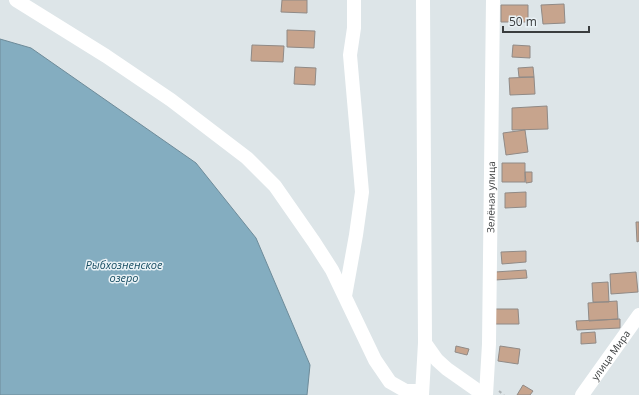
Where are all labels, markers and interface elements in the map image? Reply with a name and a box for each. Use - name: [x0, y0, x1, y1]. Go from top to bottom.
- scale bar: [503, 8, 589, 34]
- text: 50 m: [509, 13, 537, 30]
- street label: Зелёная улица: [483, 161, 498, 233]
- water label: Рыбхозненское озеро: [86, 257, 163, 285]
- street label: улица Мира: [588, 327, 633, 383]

